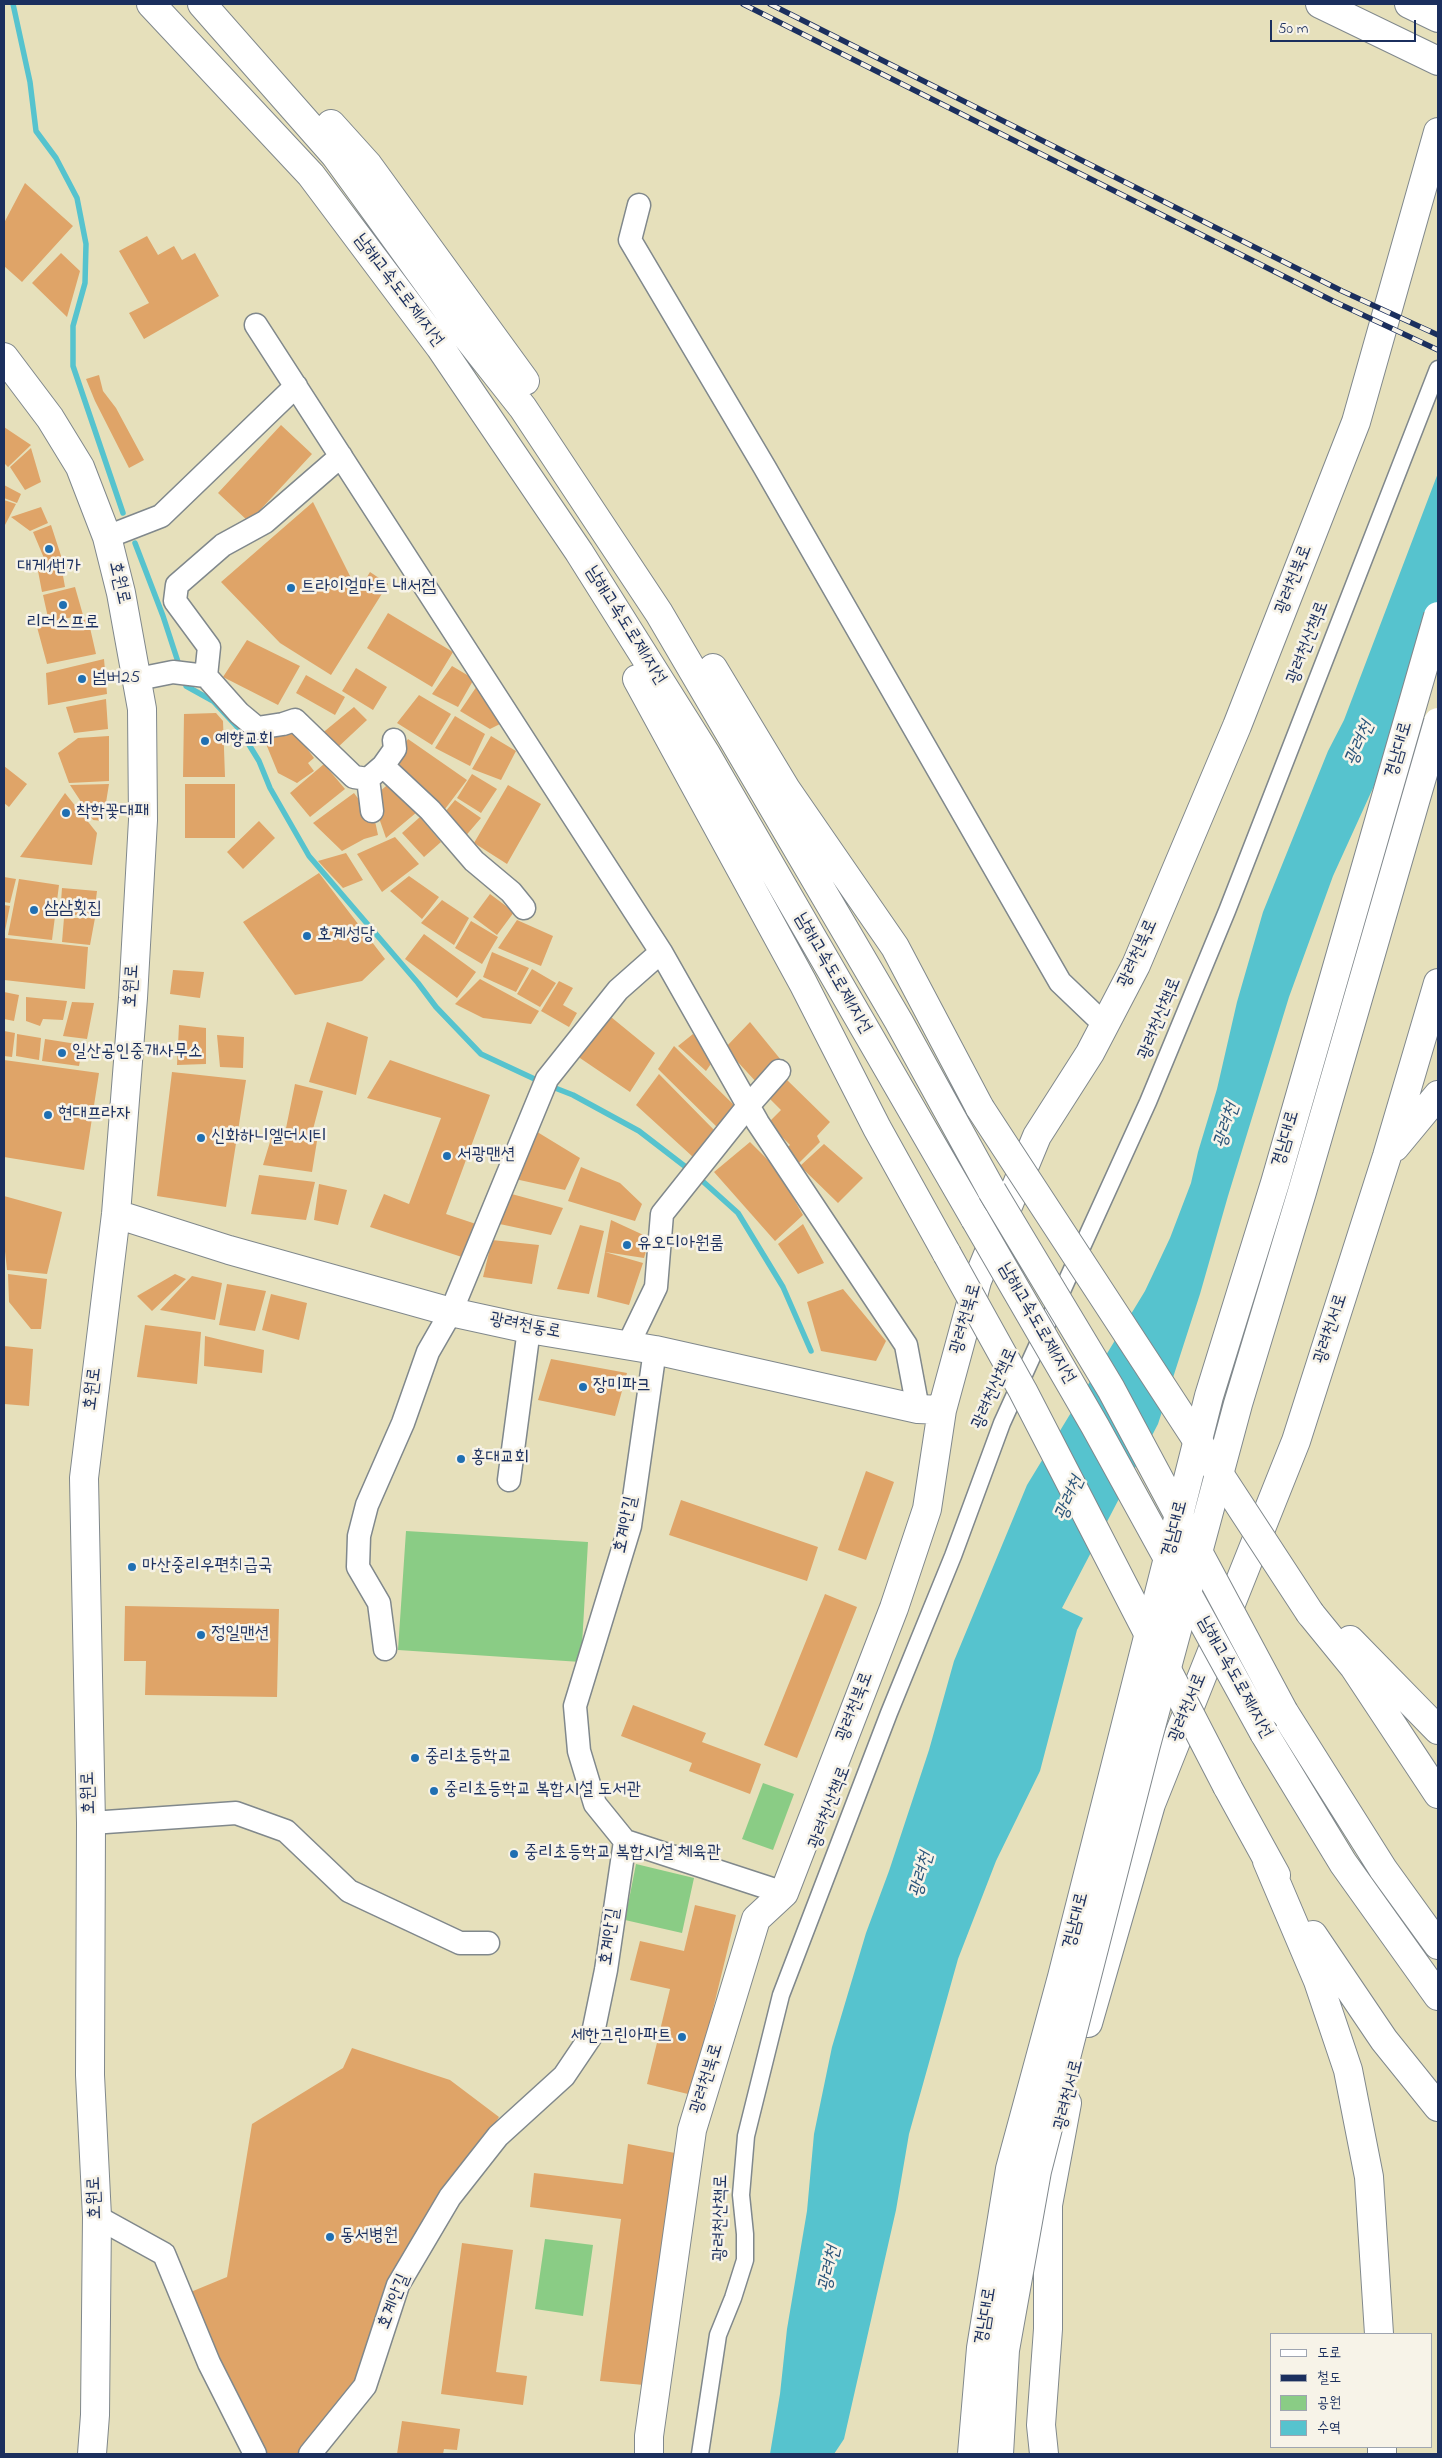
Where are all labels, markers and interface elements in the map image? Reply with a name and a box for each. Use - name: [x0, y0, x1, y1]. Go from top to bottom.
- scale bar: [1272, 10, 1418, 42]
- text: 50 m: [1278, 18, 1308, 40]
- street label: 남해고속도로제1지선: [348, 230, 448, 352]
- street label: 광려천북로: [1272, 542, 1318, 618]
- marker: 대게1번가: [43, 543, 55, 555]
- place label: 대게1번가: [17, 557, 81, 579]
- street label: 호원로: [103, 559, 133, 607]
- street label: 남해고속도로제1지선: [580, 563, 670, 689]
- place label: 트라이얼마트 내서점: [301, 577, 436, 599]
- marker: 트라이얼마트 내서점: [285, 582, 297, 594]
- marker: 리더스프로: [57, 599, 69, 611]
- street label: 광려천산책로: [1283, 599, 1335, 687]
- place label: 리더스프로: [27, 613, 99, 635]
- place label: 넘버25: [92, 668, 140, 690]
- marker: 넘버25: [76, 673, 88, 685]
- water label: 광려천: [1341, 718, 1381, 770]
- street label: 경남대로: [1382, 719, 1418, 781]
- place label: 예향교회: [215, 730, 273, 752]
- marker: 예향교회: [199, 735, 211, 747]
- place label: 착학꽃대패: [76, 802, 148, 824]
- marker: 착학꽃대패: [60, 807, 72, 819]
- place label: 삼삼횟집: [44, 899, 102, 921]
- marker: 삼삼횟집: [28, 904, 40, 916]
- street label: 남해고속도로제1지선: [789, 910, 875, 1038]
- street label: 광려천북로: [1114, 917, 1164, 991]
- place label: 호계성당: [317, 925, 375, 947]
- marker: 호계성당: [301, 930, 313, 942]
- street label: 호원로: [121, 964, 145, 1008]
- street label: 광려천산책로: [1135, 975, 1187, 1063]
- place label: 일산공인중개사무소: [72, 1042, 202, 1064]
- marker: 일산공인중개사무소: [56, 1047, 68, 1059]
- water label: 광려천: [1210, 1101, 1246, 1151]
- place label: 현대프라자: [58, 1104, 130, 1126]
- street label: 경남대로: [1269, 1108, 1305, 1170]
- marker: 현대프라자: [42, 1109, 54, 1121]
- place label: 신화하니엘더시티: [211, 1127, 327, 1149]
- marker: 신화하니엘더시티: [195, 1132, 207, 1144]
- place label: 서광맨션: [457, 1145, 515, 1167]
- marker: 서광맨션: [441, 1150, 453, 1162]
- place label: 유오디아원룸: [637, 1234, 724, 1256]
- marker: 유오디아원룸: [621, 1239, 633, 1251]
- street label: 남해고속도로제1지선: [993, 1260, 1079, 1388]
- street label: 광려천북로: [947, 1281, 987, 1357]
- street label: 광려천서로: [1311, 1291, 1353, 1367]
- street label: 광려천동로: [487, 1309, 563, 1345]
- street label: 광려천산책로: [968, 1345, 1024, 1433]
- street label: 호원로: [81, 1366, 107, 1412]
- place label: 장미파크: [593, 1376, 651, 1398]
- marker: 장미파크: [577, 1381, 589, 1393]
- place label: 홍대교회: [471, 1448, 529, 1470]
- marker: 홍대교회: [455, 1453, 467, 1465]
- water label: 광려천: [1051, 1473, 1091, 1525]
- street label: 호계안길: [610, 1494, 644, 1556]
- street label: 경남대로: [1159, 1498, 1193, 1560]
- place label: 마산중리우편취급국: [142, 1556, 272, 1578]
- marker: 마산중리우편취급국: [126, 1561, 138, 1573]
- street label: 남해고속도로제1지선: [1192, 1613, 1276, 1743]
- place label: 정일맨션: [211, 1624, 269, 1646]
- marker: 정일맨션: [195, 1629, 207, 1641]
- street label: 광려천북로: [833, 1669, 879, 1745]
- street label: 광려천서로: [1165, 1670, 1213, 1746]
- place label: 중리초등학교: [425, 1747, 512, 1769]
- marker: 중리초등학교: [409, 1752, 421, 1764]
- street label: 광려천산책로: [805, 1764, 857, 1852]
- street label: 호원로: [78, 1771, 102, 1815]
- place label: 중리초등학교 복합시설 도서관: [444, 1780, 641, 1802]
- marker: 중리초등학교 복합시설 도서관: [428, 1785, 440, 1797]
- place label: 중리초등학교 복합시설 체육관: [524, 1843, 721, 1865]
- marker: 중리초등학교 복합시설 체육관: [508, 1848, 520, 1860]
- water label: 광려천: [906, 1850, 940, 1900]
- street label: 경남대로: [1060, 1890, 1094, 1952]
- street label: 호계안길: [596, 1907, 626, 1967]
- place label: 세한그린아파트: [571, 2026, 672, 2048]
- marker: 세한그린아파트: [676, 2031, 688, 2043]
- street label: 광려천북로: [687, 2041, 729, 2117]
- street label: 광려천서로: [1051, 2057, 1089, 2133]
- street label: 광려천산책로: [710, 2174, 734, 2262]
- street label: 호원로: [84, 2176, 108, 2220]
- place label: 동서병원: [340, 2226, 398, 2248]
- marker: 동서병원: [324, 2231, 336, 2243]
- water label: 광려천: [815, 2244, 847, 2294]
- street label: 호계안길: [374, 2271, 416, 2333]
- street label: 경남대로: [972, 2286, 1002, 2346]
- legend: [1270, 2333, 1432, 2448]
- text: 도로: [1317, 2342, 1341, 2364]
- text: 철도: [1317, 2367, 1341, 2389]
- text: 공원: [1317, 2392, 1341, 2414]
- text: 수역: [1317, 2417, 1341, 2439]

